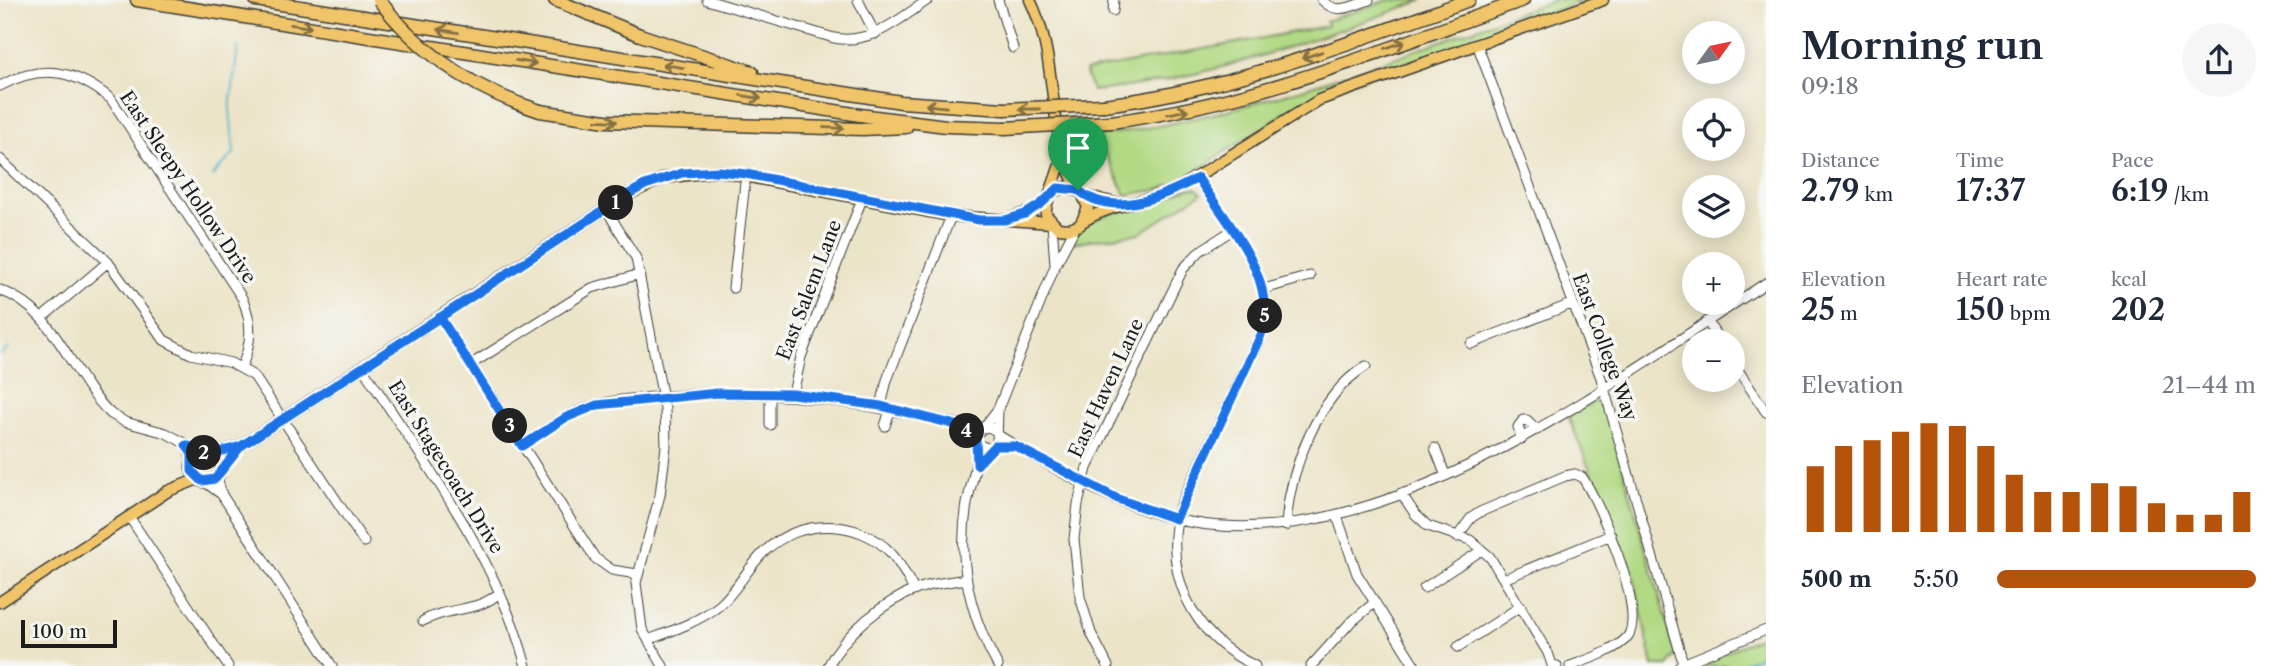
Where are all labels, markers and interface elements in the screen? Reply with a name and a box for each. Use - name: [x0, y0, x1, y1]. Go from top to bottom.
- one-way arrow: [290, 20, 312, 33]
- north arrow: [1682, 21, 1745, 84]
- map controls: [1682, 21, 1745, 392]
- text: Morning run: [1801, 22, 2044, 69]
- button: share: [2182, 23, 2256, 97]
- one-way arrow: [437, 24, 460, 37]
- one-way arrow: [1384, 38, 1406, 50]
- one-way arrow: [1301, 49, 1323, 62]
- one-way arrow: [514, 56, 537, 69]
- one-way arrow: [662, 59, 685, 72]
- text: 09:18: [1801, 72, 1859, 100]
- street label: East Sleepy Hollow Drive: [115, 86, 261, 288]
- one-way arrow: [739, 91, 762, 104]
- button: locate: [1682, 98, 1745, 161]
- one-way arrow: [925, 99, 948, 112]
- one-way arrow: [1018, 102, 1041, 116]
- one-way arrow: [1166, 104, 1189, 118]
- one-way arrow: [595, 114, 618, 127]
- pin: [1048, 118, 1108, 190]
- one-way arrow: [823, 121, 846, 135]
- icon: arrive: [1059, 129, 1097, 167]
- text: Distance: [1801, 149, 1880, 172]
- text: Time: [1956, 149, 2004, 172]
- text: Pace: [2111, 149, 2154, 172]
- text: 2.79: [1801, 172, 1860, 209]
- text: 17:37: [1956, 172, 2025, 209]
- text: 6:19: [2111, 172, 2169, 209]
- button: layers: [1682, 175, 1745, 238]
- text: km: [1860, 183, 1893, 206]
- text: /km: [2169, 183, 2209, 206]
- pin: 1: [598, 186, 634, 220]
- text: 1: [611, 191, 620, 214]
- street label: East Salem Lane: [772, 217, 846, 363]
- button: +: [1682, 252, 1745, 315]
- text: Elevation: [1801, 268, 1886, 291]
- text: Heart rate: [1956, 268, 2048, 291]
- text: kcal: [2111, 268, 2147, 291]
- street label: East College Way: [1568, 270, 1643, 424]
- text: 25: [1801, 291, 1835, 328]
- text: 150: [1956, 291, 2005, 328]
- text: 202: [2111, 291, 2165, 328]
- pin: 5: [1248, 298, 1282, 334]
- text: m: [1835, 302, 1858, 325]
- text: bpm: [2005, 302, 2051, 325]
- text: 5: [1259, 304, 1270, 327]
- street label: East Haven Lane: [1064, 315, 1148, 461]
- button: −: [1682, 329, 1745, 392]
- text: Elevation: [1801, 371, 1904, 399]
- text: 21–44 m: [2162, 371, 2256, 399]
- street label: East Stagecoach Drive: [383, 376, 509, 558]
- pin: 3: [492, 408, 528, 444]
- text: 3: [504, 414, 515, 437]
- pin: 4: [950, 414, 984, 448]
- text: 4: [961, 419, 972, 442]
- pin: 2: [186, 435, 222, 470]
- text: 2: [198, 441, 209, 464]
- text: 500 m: [1801, 565, 1872, 593]
- text: 5:50: [1913, 565, 1959, 593]
- scale bar: [21, 617, 117, 649]
- text: 100 m: [32, 620, 87, 643]

